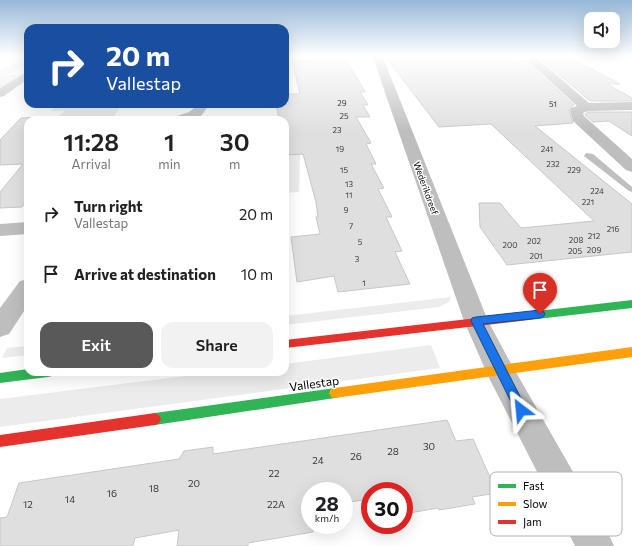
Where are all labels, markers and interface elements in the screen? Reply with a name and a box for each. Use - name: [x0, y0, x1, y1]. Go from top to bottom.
- map controls: [584, 12, 620, 48]
- button: sound: [584, 12, 620, 48]
- text: 20 m: [106, 38, 170, 72]
- icon: right: [40, 40, 92, 92]
- text: Vallestap: [106, 72, 181, 94]
- house number: 29: [337, 98, 347, 108]
- house number: 51: [549, 99, 557, 109]
- house number: 25: [339, 111, 349, 121]
- house number: 23: [333, 125, 342, 135]
- text: 11:28: [63, 127, 119, 156]
- text: 1: [164, 127, 175, 156]
- text: 30: [220, 127, 250, 156]
- house number: 19: [336, 144, 344, 154]
- house number: 241: [541, 144, 553, 154]
- text: Arrival: [72, 156, 111, 172]
- text: min: [158, 156, 180, 172]
- text: m: [229, 156, 240, 172]
- house number: 232: [546, 159, 560, 169]
- street label: Wederikdreef: [411, 160, 441, 216]
- house number: 15: [340, 165, 348, 175]
- house number: 229: [567, 165, 581, 175]
- house number: 13: [345, 179, 353, 189]
- house number: 224: [590, 186, 604, 196]
- house number: 11: [346, 190, 352, 200]
- text: Turn right: [74, 197, 143, 215]
- house number: 221: [582, 197, 594, 207]
- icon: right: [40, 203, 62, 225]
- text: 20 m: [239, 205, 273, 223]
- house number: 9: [344, 205, 349, 215]
- text: Vallestap: [74, 215, 128, 231]
- house number: 7: [349, 221, 353, 231]
- house number: 216: [607, 224, 619, 234]
- house number: 212: [588, 231, 601, 241]
- house number: 208: [569, 235, 583, 245]
- house number: 202: [527, 236, 542, 246]
- house number: 5: [358, 237, 363, 247]
- house number: 200: [503, 240, 517, 250]
- house number: 209: [587, 245, 601, 255]
- house number: 205: [568, 246, 583, 256]
- house number: 201: [529, 251, 543, 261]
- house number: 3: [355, 254, 360, 264]
- icon: arrive: [40, 263, 62, 285]
- text: Arrive at destination: [74, 265, 216, 283]
- text: 10 m: [241, 265, 273, 283]
- pin: [523, 273, 557, 314]
- house number: 1: [362, 278, 366, 288]
- icon: arrive: [529, 279, 551, 301]
- button: Exit: [40, 322, 153, 368]
- button: Share: [161, 322, 273, 368]
- street label: Vallestap: [288, 373, 340, 393]
- position arrow: [500, 389, 542, 431]
- house number: 30: [423, 440, 435, 452]
- house number: 28: [387, 445, 399, 457]
- house number: 26: [350, 450, 362, 462]
- house number: 24: [312, 454, 324, 466]
- house number: 22: [268, 467, 280, 479]
- legend: [490, 472, 622, 536]
- house number: 20: [188, 477, 200, 489]
- text: Fast: [523, 479, 545, 492]
- house number: 18: [149, 482, 159, 494]
- speed limit sign: 30: [361, 482, 413, 534]
- house number: 16: [107, 487, 117, 499]
- text: 28: [315, 491, 339, 515]
- house number: 14: [65, 493, 75, 505]
- text: Slow: [523, 497, 548, 510]
- house number: 12: [23, 498, 33, 510]
- house number: 22A: [267, 498, 285, 510]
- text: km/h: [315, 512, 339, 524]
- text: Jam: [523, 515, 542, 529]

